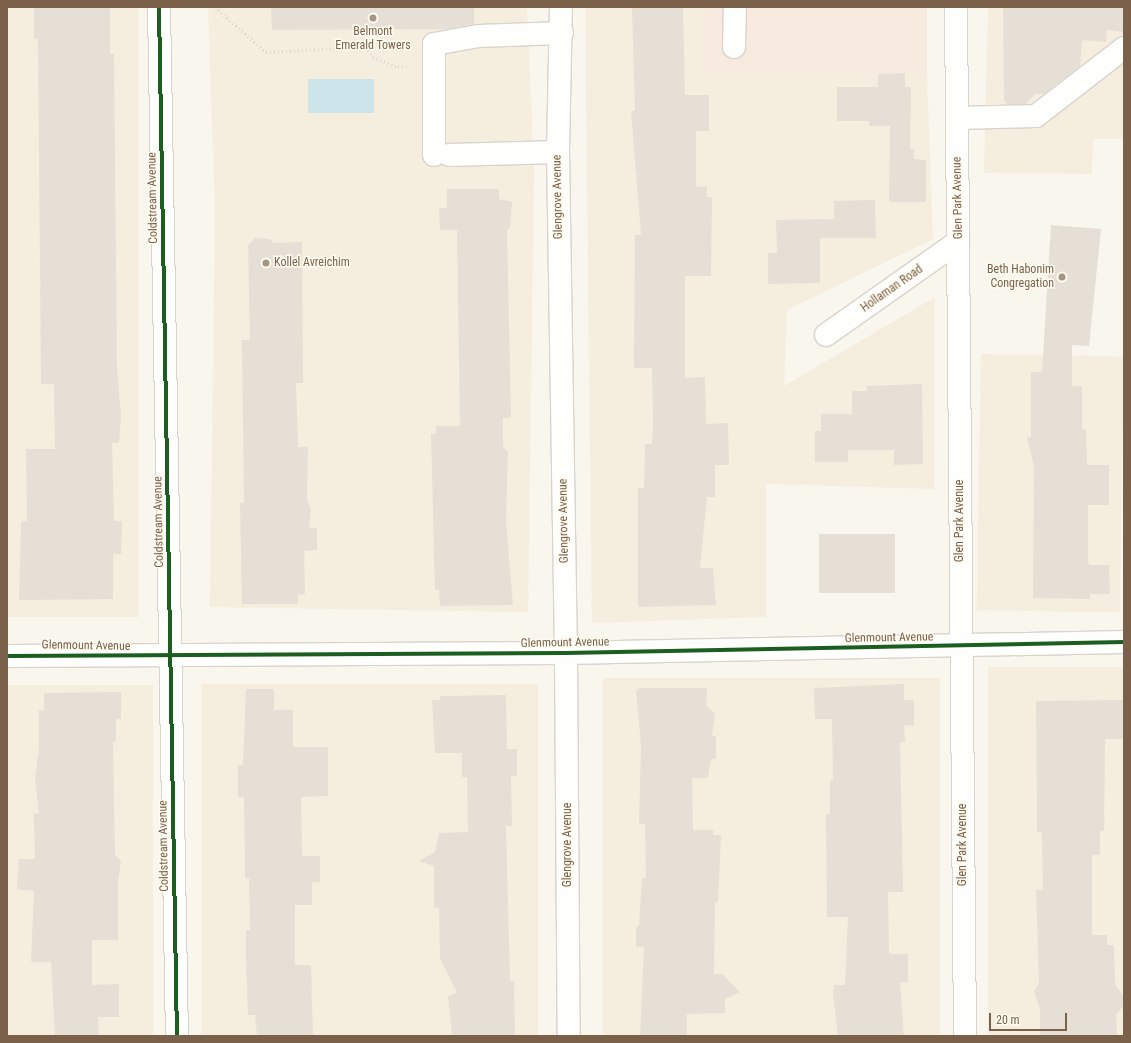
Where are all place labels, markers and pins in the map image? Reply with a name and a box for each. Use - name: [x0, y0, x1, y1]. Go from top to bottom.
- marker: Belmont Emerald Towers: [368, 13, 378, 23]
- place label: Belmont Emerald Towers: [335, 25, 411, 53]
- place label: Kollel Avreichim: [274, 256, 350, 270]
- marker: Kollel Avreichim: [261, 258, 271, 268]
- place label: Beth Habonim Congregation: [987, 263, 1054, 291]
- marker: Beth Habonim Congregation: [1057, 272, 1067, 282]

